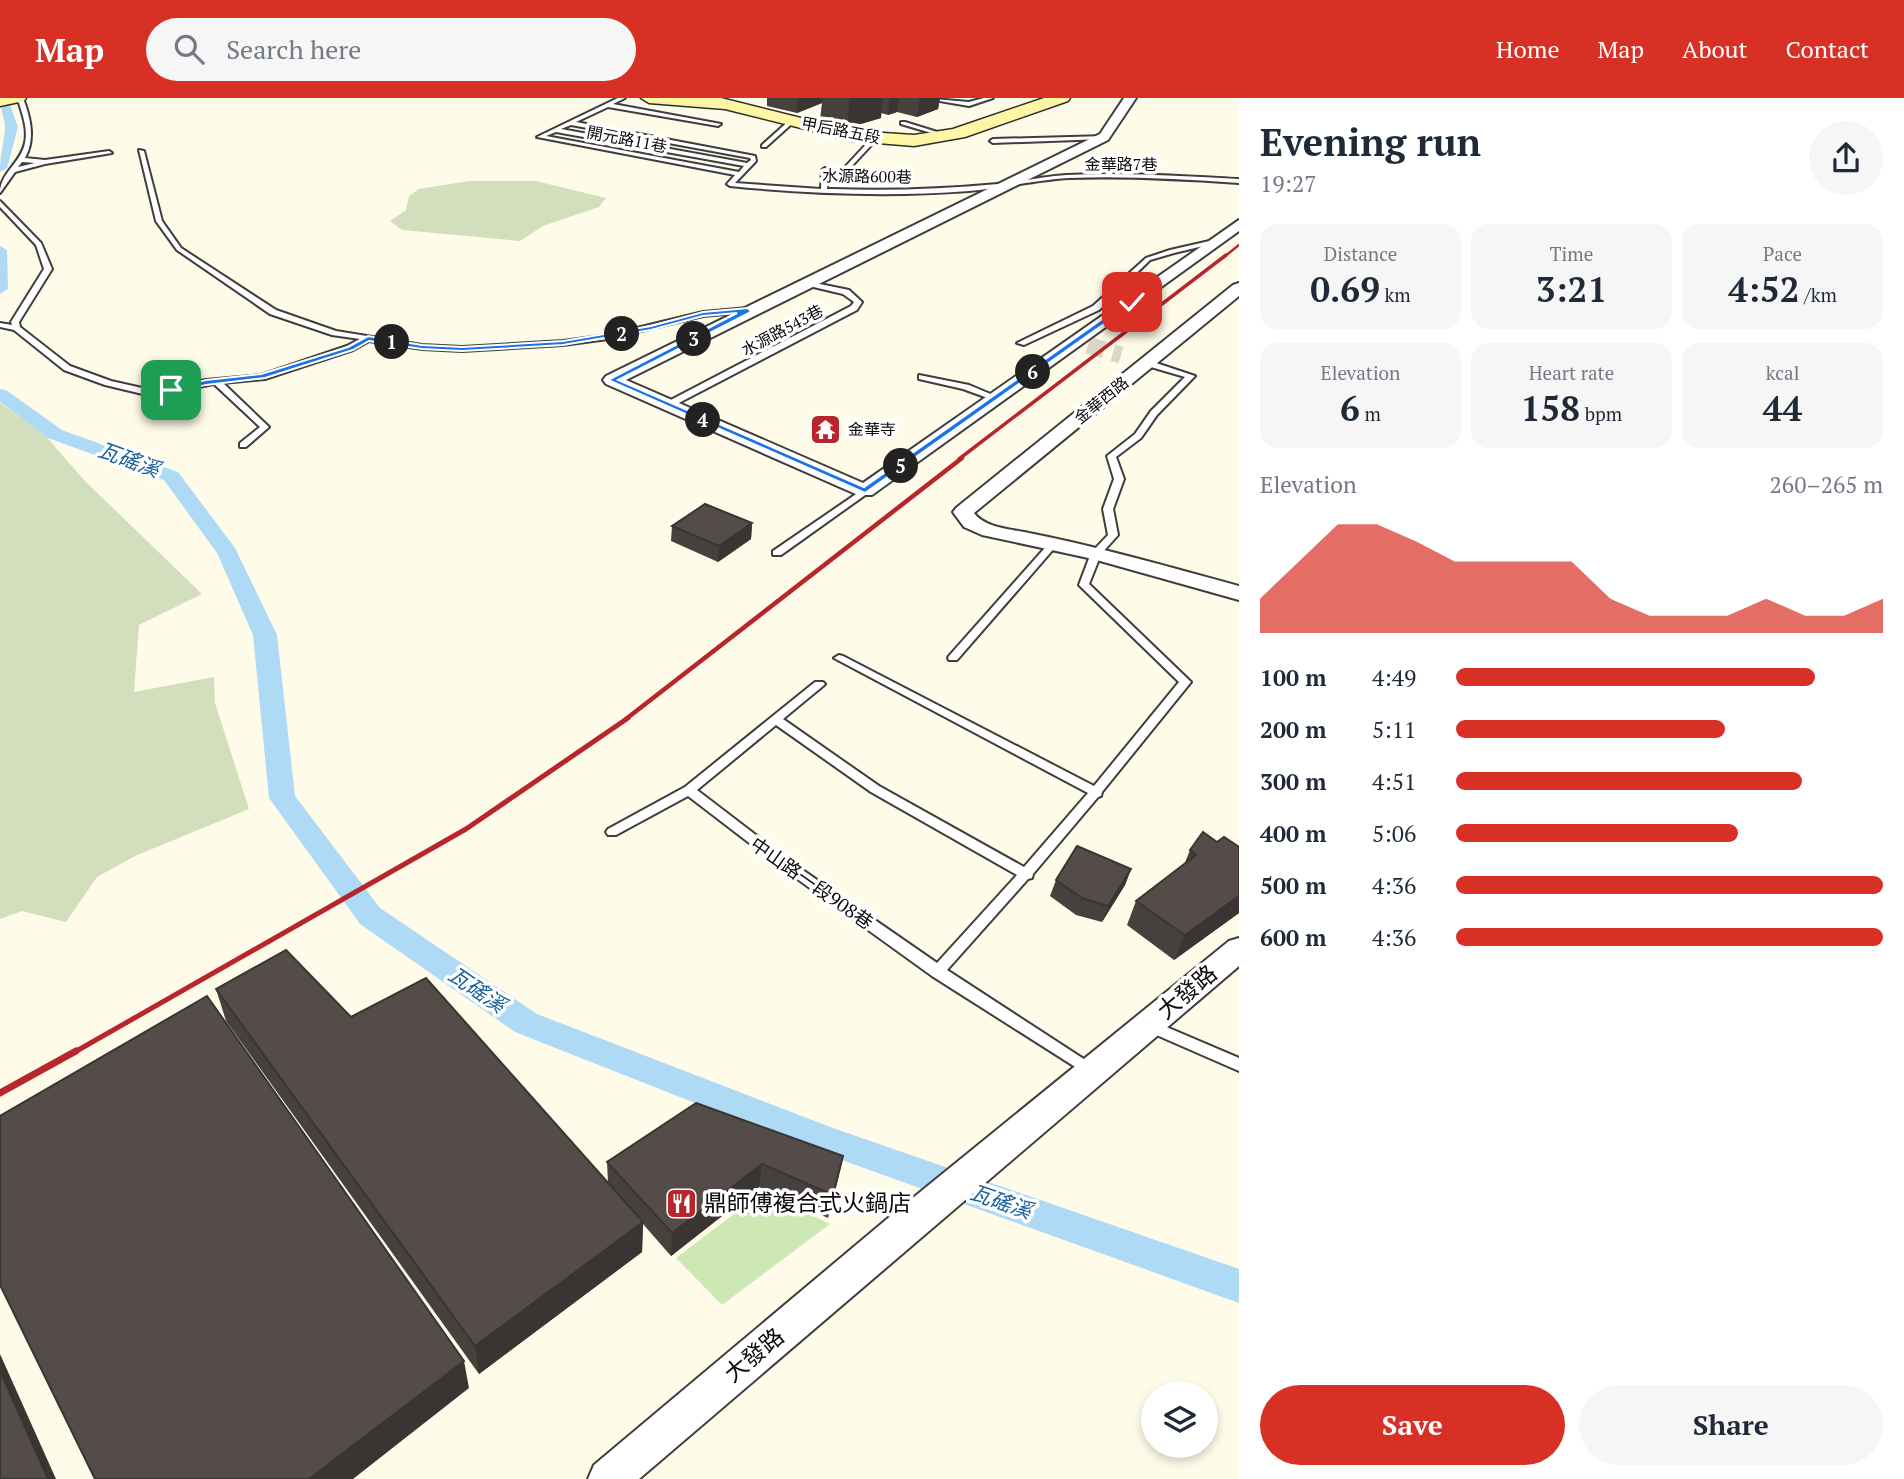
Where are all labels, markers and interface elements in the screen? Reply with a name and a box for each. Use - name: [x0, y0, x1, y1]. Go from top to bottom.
- search box: [146, 18, 636, 81]
- text: Map: [35, 28, 104, 71]
- icon: search: [170, 30, 208, 68]
- text: Search here: [226, 32, 361, 66]
- text: Home: [1496, 33, 1560, 65]
- text: Map: [1598, 33, 1644, 65]
- text: About: [1682, 33, 1748, 65]
- text: Contact: [1786, 33, 1869, 65]
- street label: 甲后路五段: [800, 112, 882, 148]
- text: Evening run: [1260, 117, 1481, 167]
- street label: 開元路11巷: [585, 120, 669, 158]
- button: share: [1809, 121, 1883, 195]
- street label: 金華路7巷: [1085, 153, 1157, 175]
- street label: 水源路600巷: [822, 164, 912, 188]
- text: 19:27: [1260, 168, 1317, 199]
- text: Distance: [1324, 241, 1397, 266]
- text: Time: [1550, 241, 1593, 266]
- text: Pace: [1763, 241, 1802, 266]
- text: 0.69: [1310, 266, 1380, 312]
- text: 3:21: [1536, 266, 1607, 312]
- text: 4:52: [1728, 266, 1799, 312]
- pin: [1102, 272, 1162, 332]
- text: km: [1380, 282, 1411, 307]
- text: /km: [1799, 282, 1837, 307]
- icon: check: [1113, 283, 1151, 321]
- street label: 水源路543巷: [737, 299, 827, 361]
- pin: 2: [604, 316, 640, 352]
- text: 2: [616, 321, 627, 346]
- pin: 3: [676, 322, 712, 356]
- pin: 1: [374, 324, 410, 360]
- text: 3: [688, 326, 699, 351]
- text: 1: [386, 329, 397, 354]
- pin: 6: [1016, 354, 1050, 390]
- text: 6: [1027, 359, 1038, 384]
- pin: [141, 360, 201, 420]
- text: Elevation: [1321, 360, 1400, 385]
- text: Heart rate: [1529, 360, 1614, 385]
- text: kcal: [1766, 360, 1799, 385]
- icon: arrive: [152, 371, 190, 409]
- street label: 金華西路: [1069, 371, 1133, 429]
- text: 6: [1340, 385, 1360, 431]
- text: 158: [1521, 385, 1580, 431]
- text: 44: [1763, 385, 1802, 431]
- text: m: [1360, 401, 1381, 426]
- text: bpm: [1580, 401, 1622, 426]
- pin: 4: [686, 402, 720, 438]
- text: 4: [697, 407, 708, 432]
- temple icon: 金華寺: [808, 412, 842, 446]
- place label: 金華寺: [848, 418, 896, 440]
- water label: 瓦磘溪: [95, 435, 167, 484]
- pin: 5: [884, 448, 918, 484]
- text: 5: [895, 453, 906, 478]
- text: Elevation: [1260, 469, 1357, 500]
- text: 260–265 m: [1770, 469, 1883, 500]
- text: 100 m: [1260, 662, 1326, 693]
- text: 4:49: [1372, 662, 1416, 693]
- text: 200 m: [1260, 714, 1326, 745]
- text: 5:11: [1372, 714, 1416, 745]
- text: 300 m: [1260, 766, 1326, 797]
- text: 4:51: [1372, 766, 1416, 797]
- text: 400 m: [1260, 818, 1326, 849]
- text: 5:06: [1372, 818, 1416, 849]
- street label: 中山路一段908巷: [746, 831, 879, 934]
- text: 500 m: [1260, 870, 1326, 901]
- text: 4:36: [1372, 870, 1416, 901]
- text: 600 m: [1260, 922, 1326, 953]
- text: 4:36: [1372, 922, 1416, 953]
- street label: 大發路: [1150, 958, 1223, 1026]
- water label: 瓦磘溪: [444, 960, 514, 1020]
- water label: 瓦磘溪: [967, 1178, 1039, 1226]
- restaurant icon: 鼎師傅複合式火鍋店: [664, 1186, 698, 1220]
- place label: 鼎師傅複合式火鍋店: [704, 1187, 911, 1218]
- street label: 大發路: [717, 1321, 790, 1389]
- map controls: [1141, 1381, 1218, 1458]
- button: layers: [1141, 1381, 1218, 1458]
- button: Save: [1260, 1385, 1565, 1465]
- button: Share: [1579, 1385, 1883, 1465]

